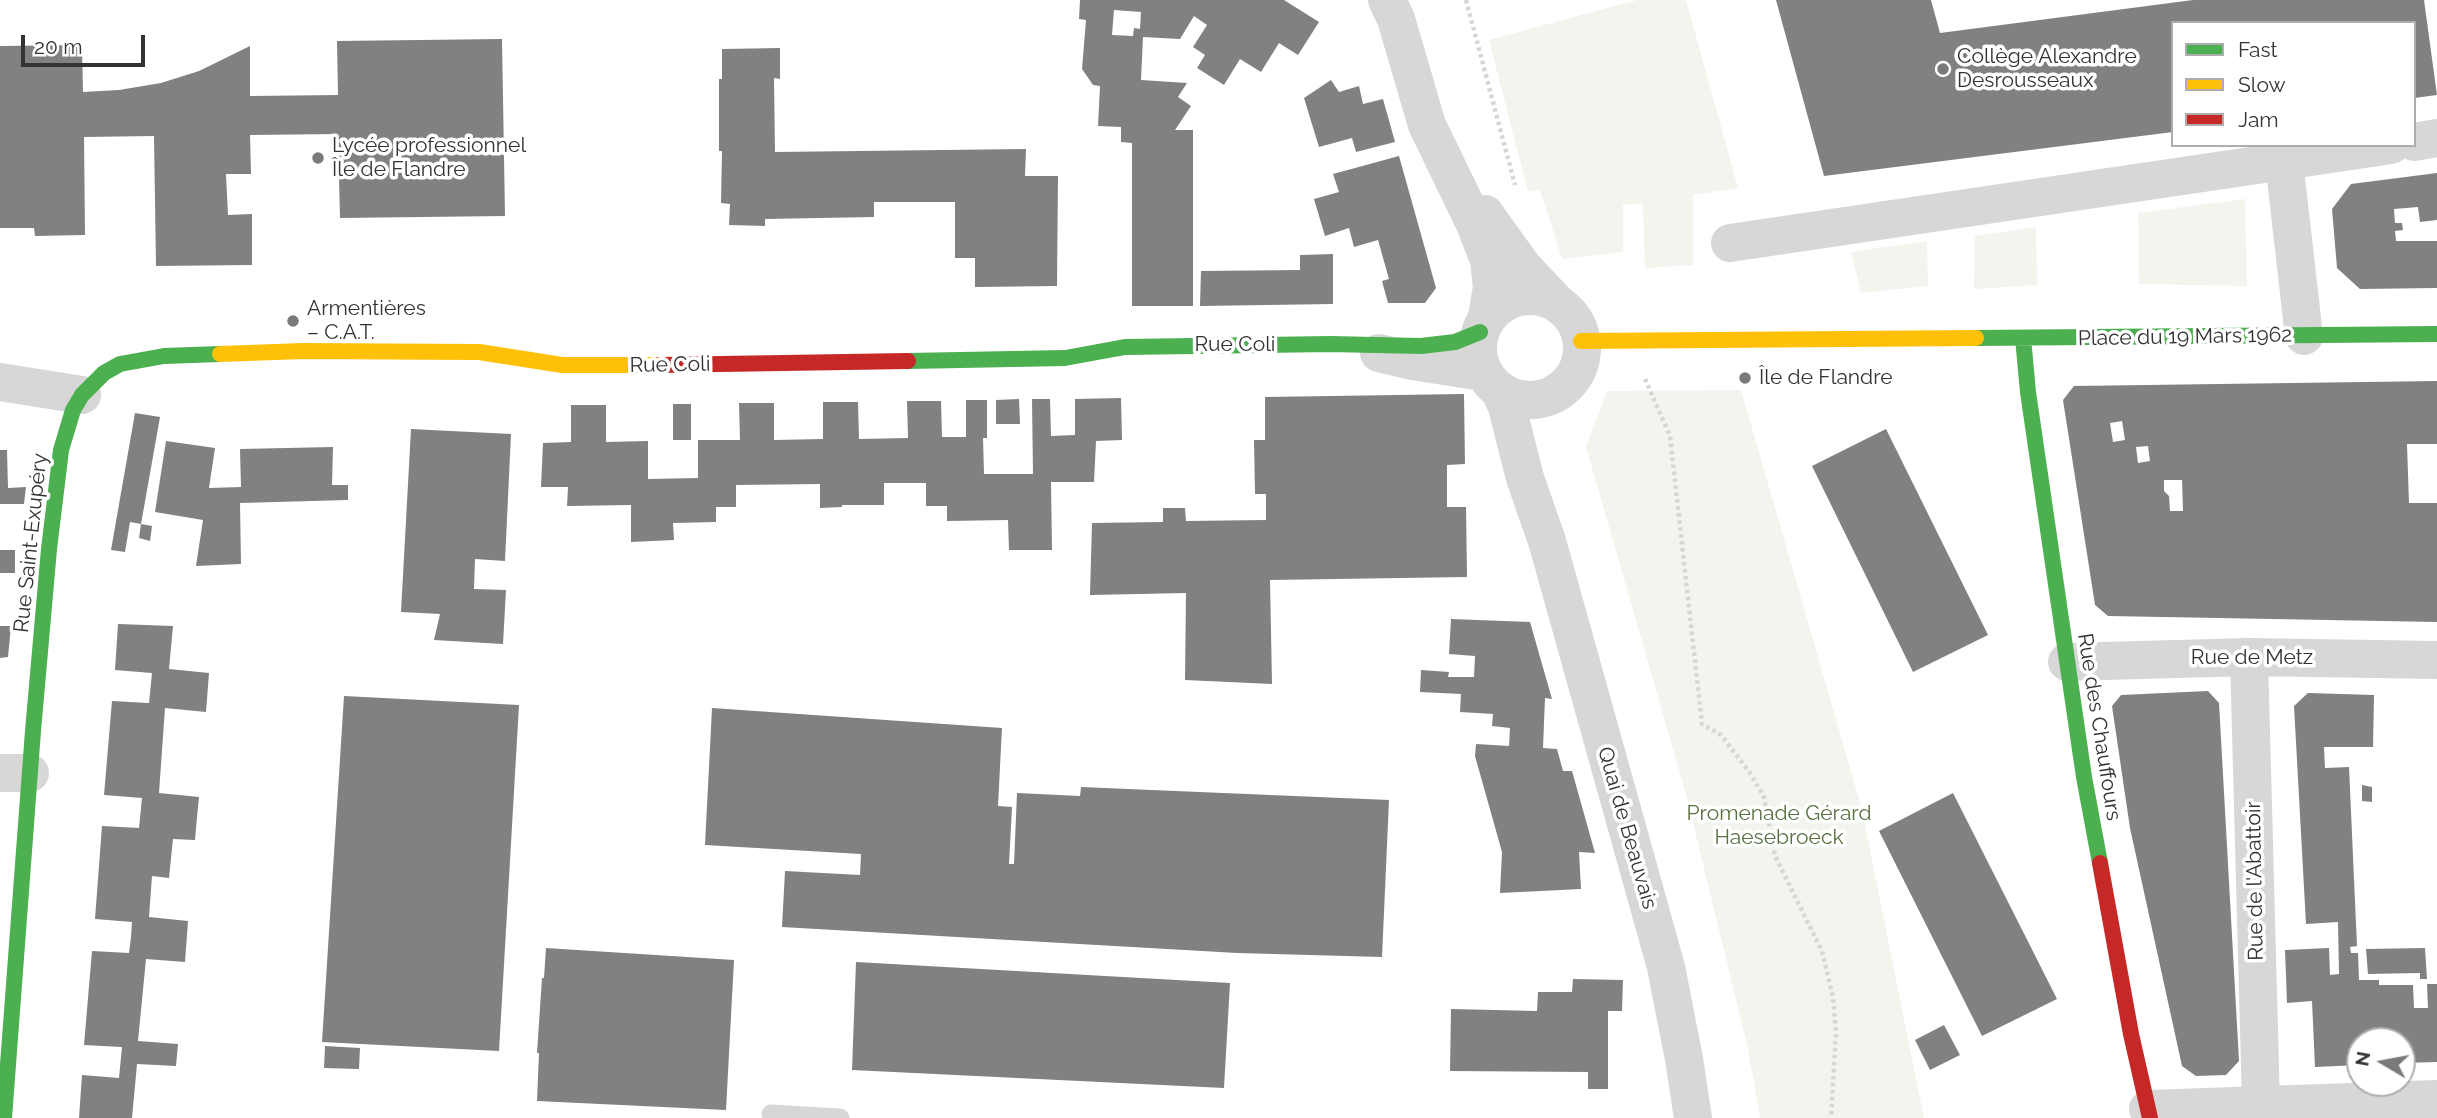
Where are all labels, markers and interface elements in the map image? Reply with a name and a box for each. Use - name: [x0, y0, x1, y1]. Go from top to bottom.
- scale bar: [24, 21, 149, 65]
- legend: [2171, 21, 2416, 147]
- text: 20 m: [34, 34, 82, 59]
- text: Fast: [2238, 37, 2278, 62]
- place label: Collège Alexandre Desrousseaux: [1957, 44, 2137, 94]
- marker: Collège Alexandre Desrousseaux: [1935, 61, 1951, 77]
- text: Slow: [2238, 72, 2286, 97]
- text: Jam: [2238, 107, 2279, 132]
- place label: Lycée professionnel Île de Flandre: [332, 133, 526, 183]
- marker: Lycée professionnel Île de Flandre: [310, 150, 326, 166]
- place label: Armentières – C.A.T.: [307, 296, 426, 346]
- marker: Armentières – C.A.T.: [285, 313, 301, 329]
- street label: Place du 19 Mars 1962: [2078, 323, 2292, 351]
- street label: Rue Coli: [1195, 332, 1275, 358]
- street label: Rue Coli: [629, 352, 711, 378]
- place label: Île de Flandre: [1759, 365, 1893, 391]
- marker: Île de Flandre: [1737, 370, 1753, 386]
- street label: Rue Saint-Exupéry: [9, 452, 53, 634]
- street label: Rue des Chauffours: [2072, 631, 2126, 823]
- street label: Rue de Metz: [2191, 645, 2313, 671]
- street label: Quai de Beauvais: [1592, 744, 1662, 912]
- park label: Promenade Gérard Haesebroeck: [1687, 801, 1871, 851]
- street label: Rue de l'Abattoir: [2241, 801, 2269, 961]
- north arrow: [2346, 1027, 2416, 1097]
- text: N: [2350, 1050, 2374, 1068]

